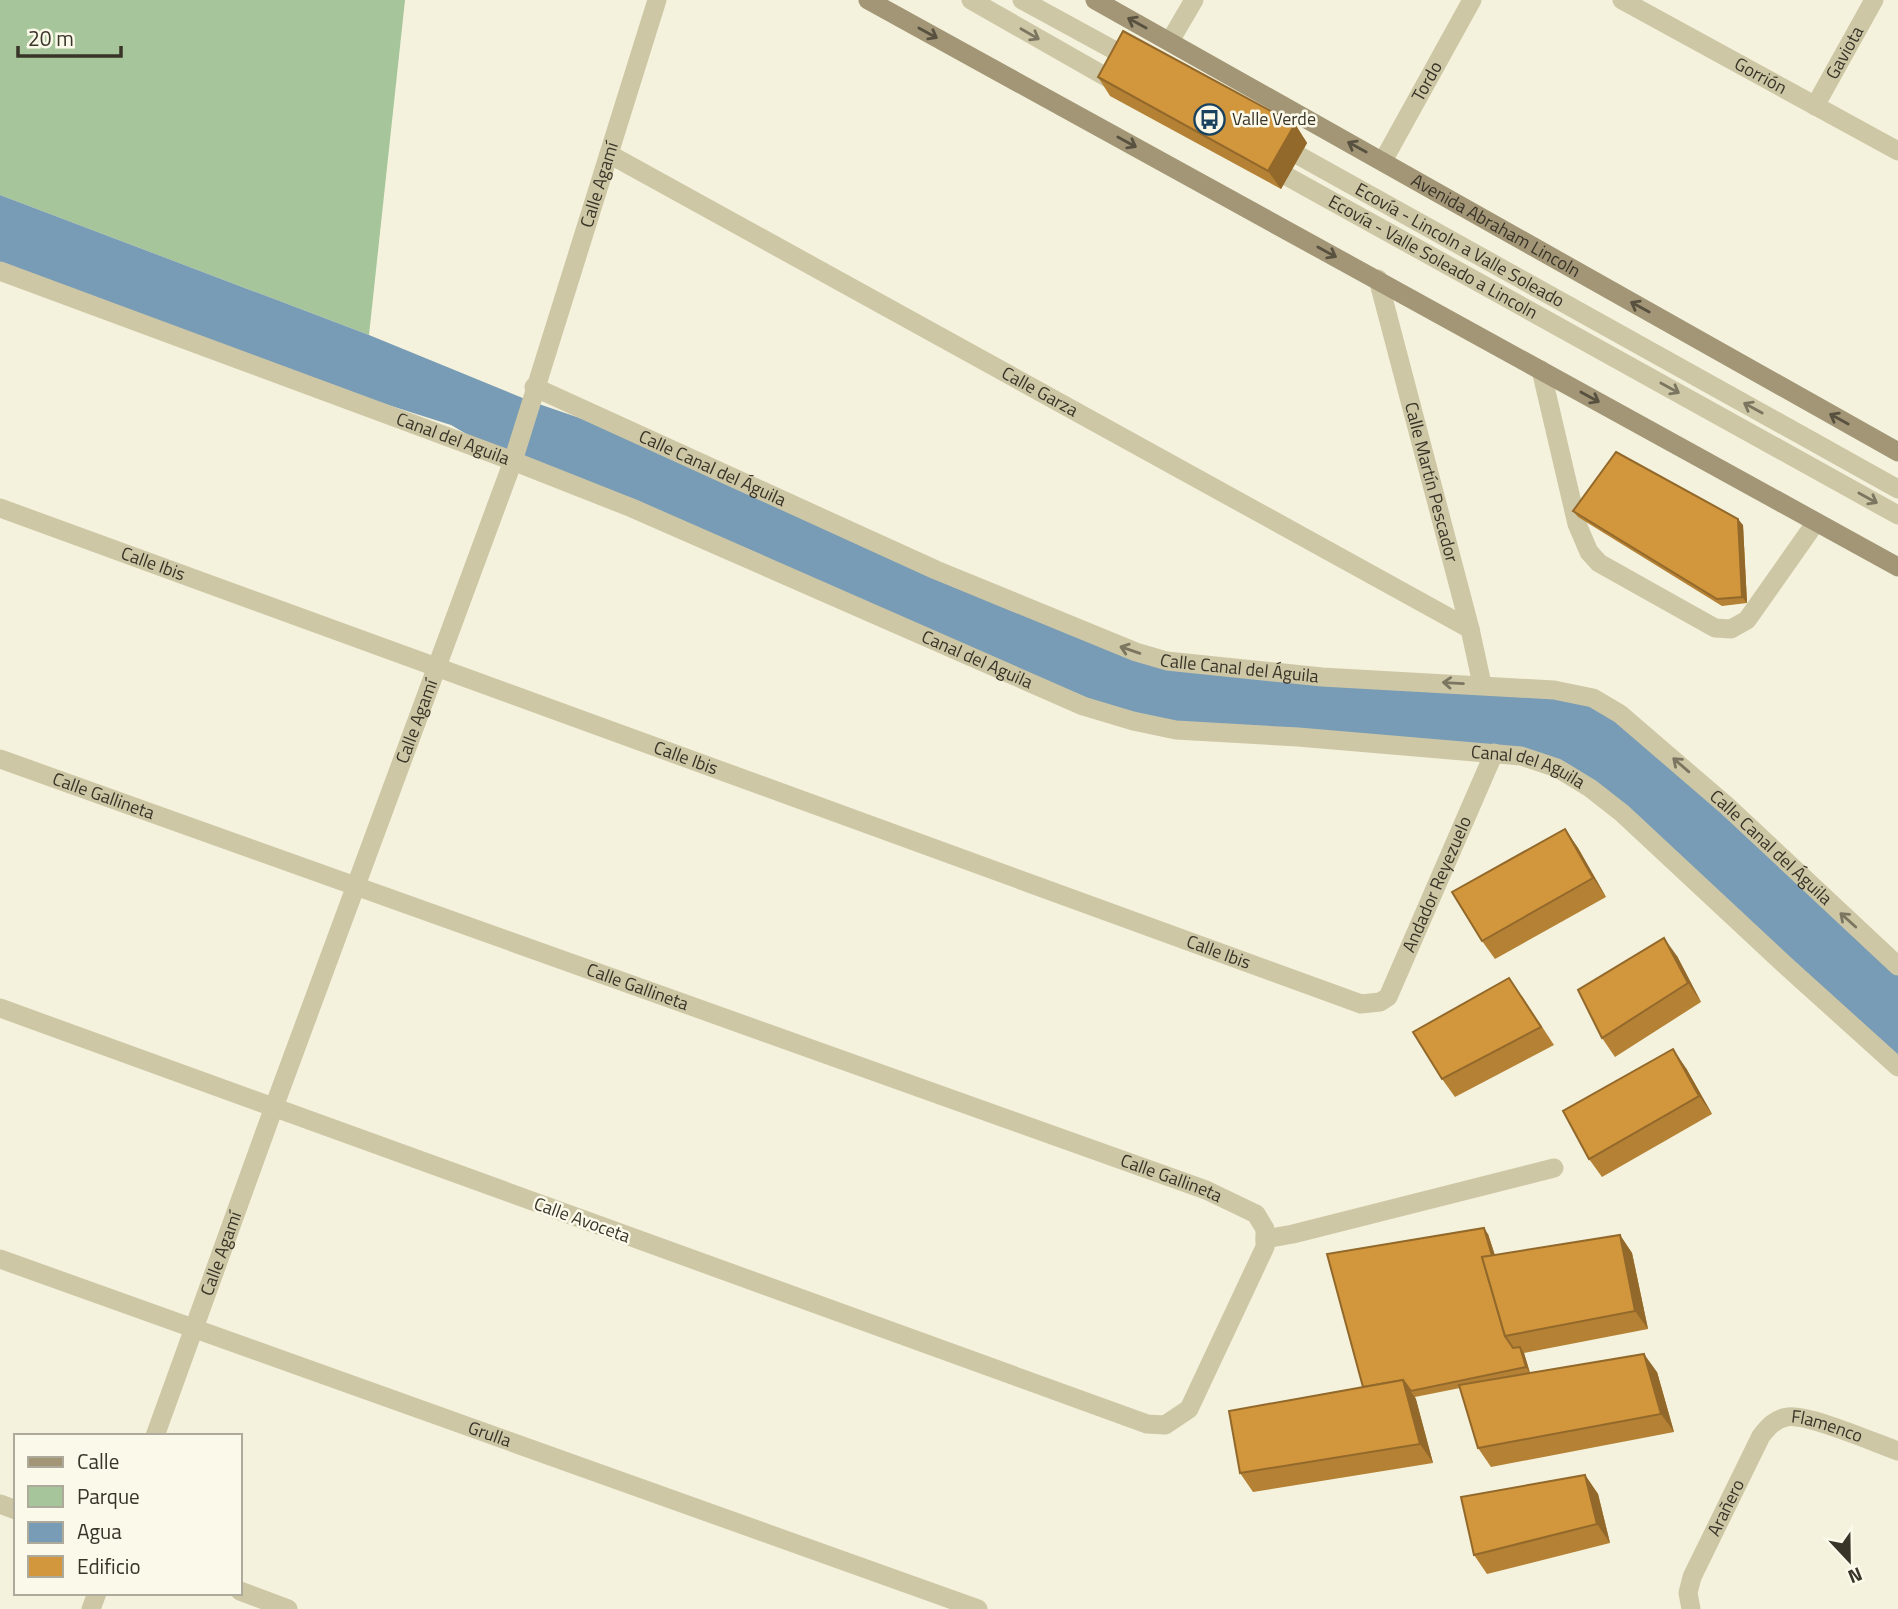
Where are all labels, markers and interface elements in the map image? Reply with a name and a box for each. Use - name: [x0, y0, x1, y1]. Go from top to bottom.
- scale bar: [18, 14, 121, 58]
- one-way arrow: [1128, 16, 1148, 30]
- street label: Gaviota: [1818, 21, 1870, 84]
- text: 20 m: [28, 22, 74, 54]
- one-way arrow: [917, 27, 938, 40]
- one-way arrow: [1019, 28, 1040, 41]
- street label: Gorrión: [1730, 50, 1792, 101]
- street label: Tordo: [1405, 56, 1449, 106]
- bus stop icon: Valle Verde: [1192, 102, 1226, 136]
- place label: Valle Verde: [1232, 105, 1316, 132]
- one-way arrow: [1117, 135, 1137, 149]
- street label: Calle Agamí: [573, 137, 625, 231]
- one-way arrow: [1347, 140, 1368, 153]
- street label: Avenida Abraham Lincoln: [1406, 167, 1586, 284]
- street label: Ecovía - Lincoln a Valle Soleado: [1350, 176, 1570, 314]
- street label: Ecovía - Valle Soleado a Lincoln: [1324, 188, 1543, 326]
- one-way arrow: [1316, 245, 1337, 259]
- one-way arrow: [1631, 300, 1651, 314]
- street label: Calle Garza: [997, 359, 1083, 423]
- one-way arrow: [1659, 381, 1679, 395]
- one-way arrow: [1580, 390, 1600, 404]
- street label: Calle Martín Pescador: [1398, 399, 1466, 565]
- one-way arrow: [1743, 401, 1763, 415]
- street label: Canal del Aguila: [393, 405, 514, 472]
- one-way arrow: [1829, 412, 1849, 426]
- street label: Calle Canal del Águila: [635, 422, 791, 513]
- one-way arrow: [1858, 491, 1878, 505]
- street label: Calle Ibis: [117, 539, 189, 587]
- street label: Canal del Aguila: [917, 623, 1037, 695]
- one-way arrow: [1119, 643, 1141, 655]
- street label: Calle Canal del Águila: [1157, 646, 1320, 690]
- street label: Calle Agamí: [388, 673, 445, 767]
- one-way arrow: [1442, 676, 1465, 689]
- street label: Calle Ibis: [650, 733, 722, 782]
- street label: Canal del Aguila: [1470, 738, 1591, 795]
- one-way arrow: [1672, 757, 1690, 773]
- street label: Calle Gallineta: [49, 765, 159, 826]
- street label: Calle Canal del Águila: [1704, 783, 1839, 911]
- street label: Andador Reyezuelo: [1395, 812, 1478, 957]
- one-way arrow: [1839, 912, 1857, 928]
- street label: Calle Ibis: [1183, 928, 1255, 976]
- street label: Calle Gallineta: [583, 956, 692, 1017]
- street label: Calle Gallineta: [1117, 1147, 1227, 1209]
- street label: Calle Avoceta: [530, 1190, 634, 1249]
- street label: Calle Agamí: [193, 1205, 249, 1299]
- street label: Flamenco: [1790, 1402, 1867, 1449]
- street label: Grulla: [464, 1414, 515, 1454]
- legend: [14, 1434, 242, 1595]
- text: Calle: [77, 1445, 119, 1477]
- street label: Arañero: [1700, 1474, 1751, 1540]
- text: Parque: [77, 1480, 140, 1512]
- text: Agua: [77, 1515, 122, 1547]
- north arrow: [1814, 1525, 1884, 1595]
- text: Edificio: [77, 1550, 141, 1582]
- text: N: [1844, 1560, 1867, 1592]

